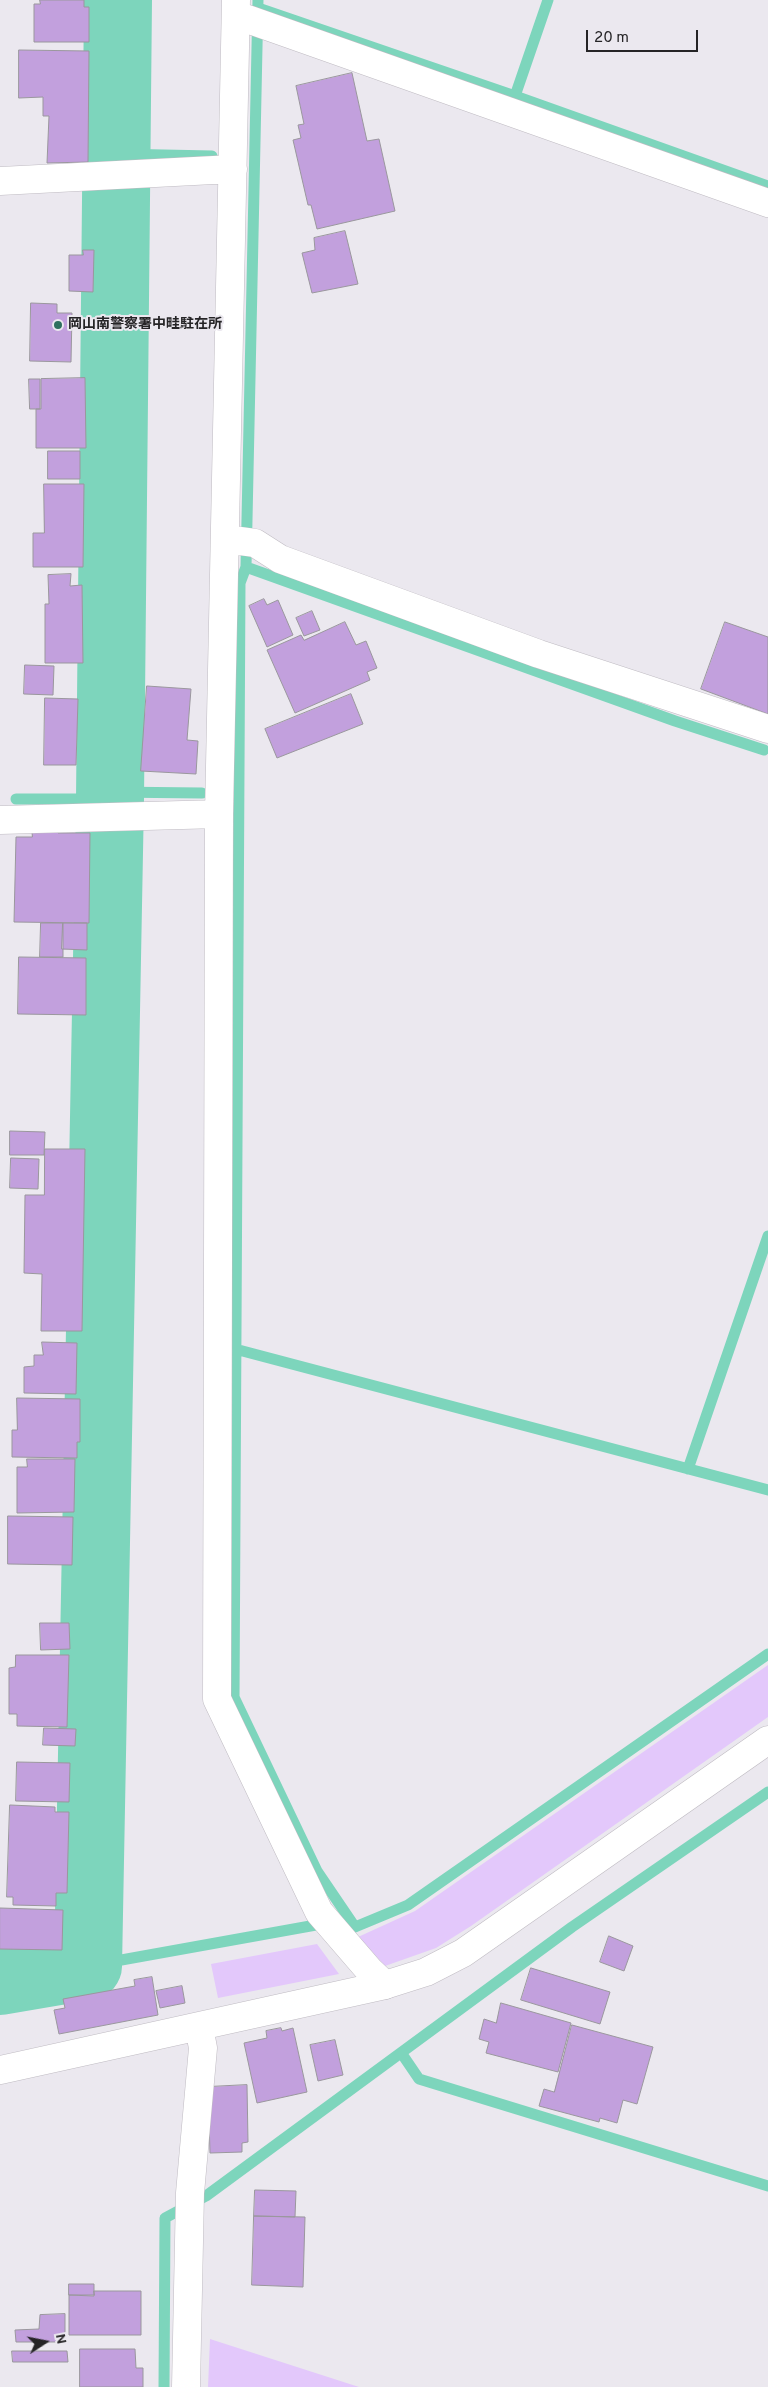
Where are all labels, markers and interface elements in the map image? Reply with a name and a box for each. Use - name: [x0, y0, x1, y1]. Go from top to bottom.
- scale bar: [588, 20, 700, 52]
- text: 20 m: [594, 29, 629, 48]
- place label: 岡山南警察署中畦駐在所: [68, 317, 222, 333]
- marker: 岡山南警察署中畦駐在所: [52, 319, 64, 331]
- north arrow: [20, 2317, 70, 2367]
- text: N: [51, 2332, 70, 2346]

